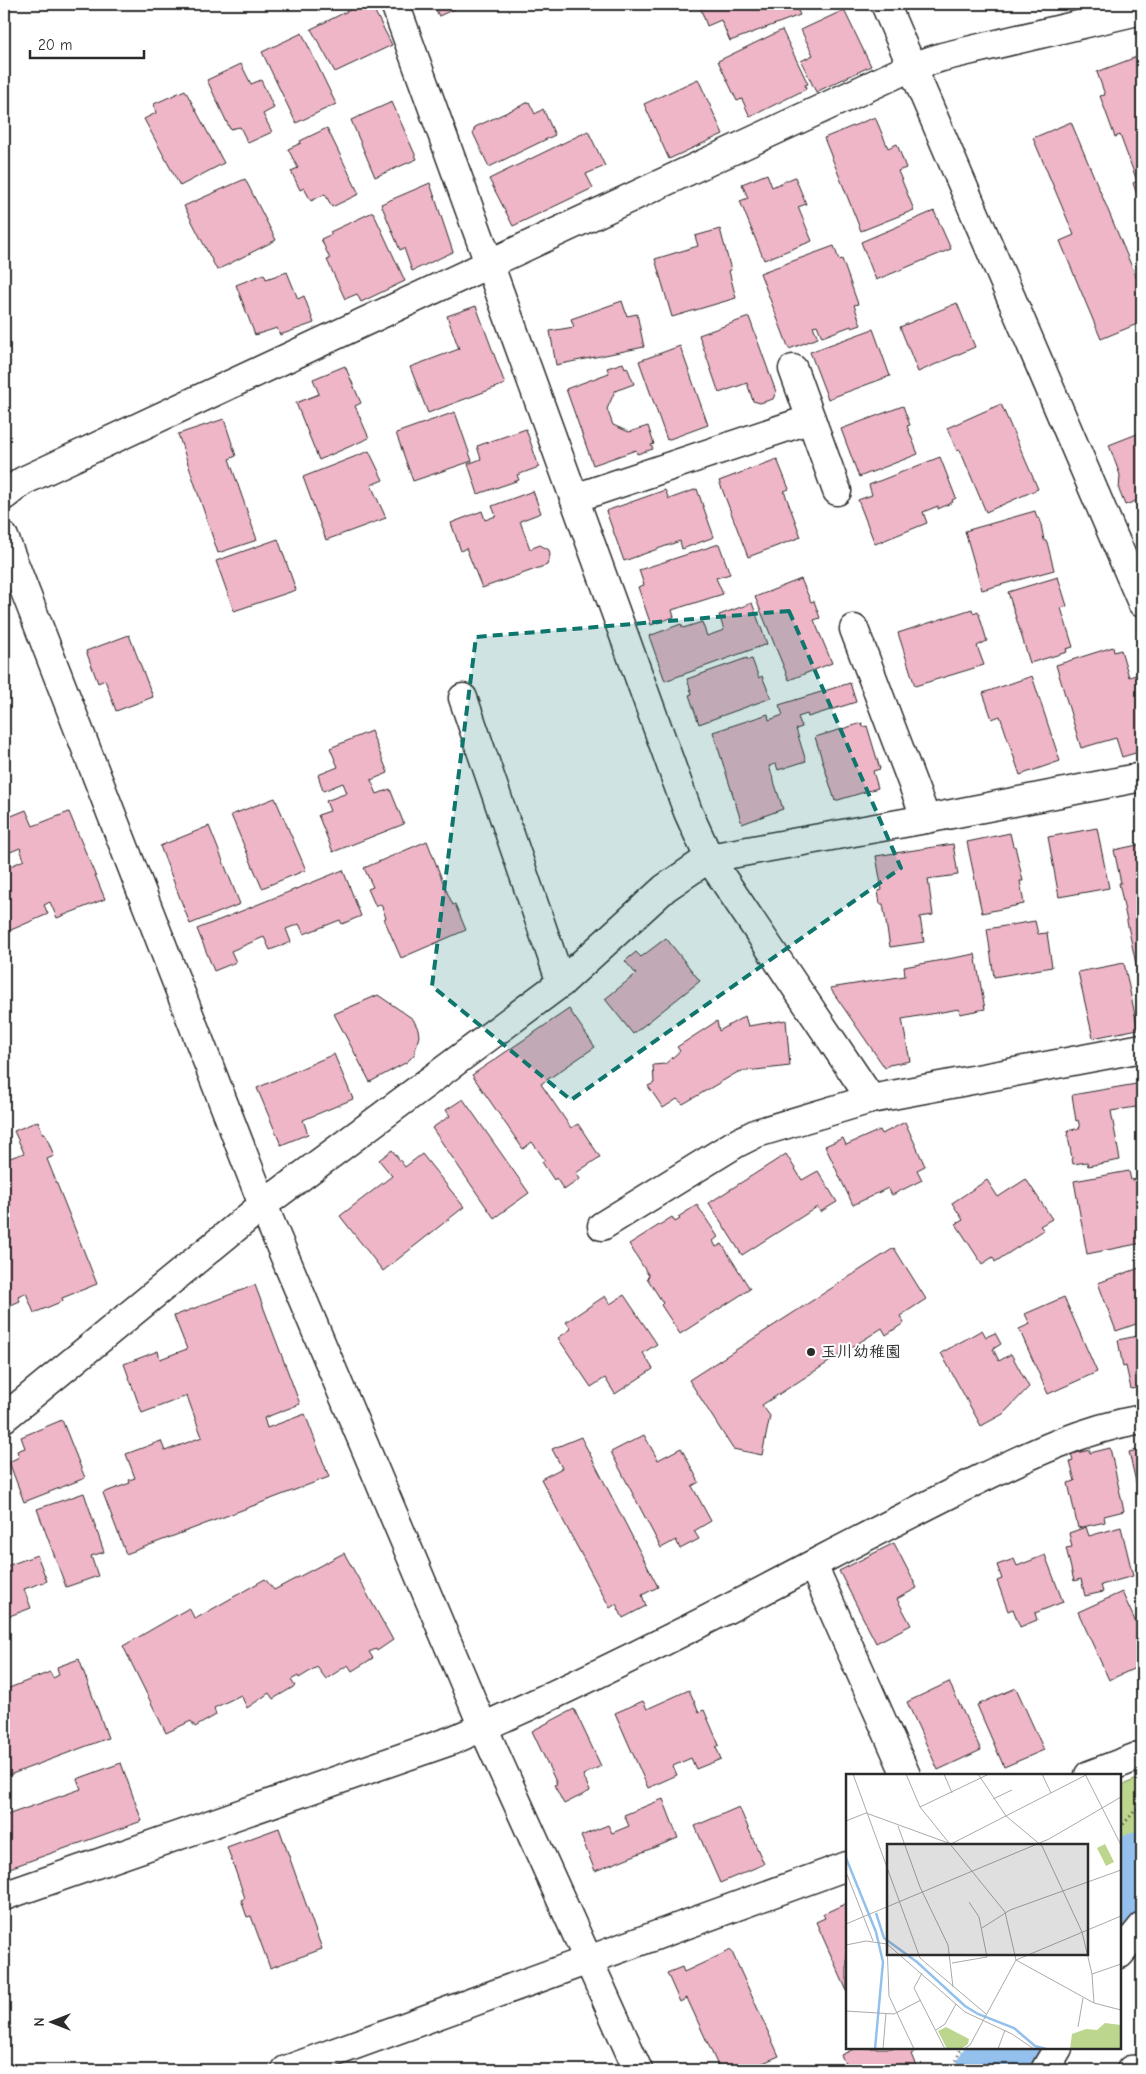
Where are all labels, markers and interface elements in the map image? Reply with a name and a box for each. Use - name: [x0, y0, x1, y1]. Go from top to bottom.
- scale bar: [30, 28, 144, 60]
- text: 20 m: [38, 36, 72, 54]
- place label: 玉川幼稚園: [821, 1343, 901, 1361]
- marker: 玉川幼稚園: [805, 1346, 817, 1358]
- inset map: [846, 1774, 1121, 2049]
- north arrow: [28, 1996, 78, 2046]
- text: N: [31, 2017, 48, 2027]

